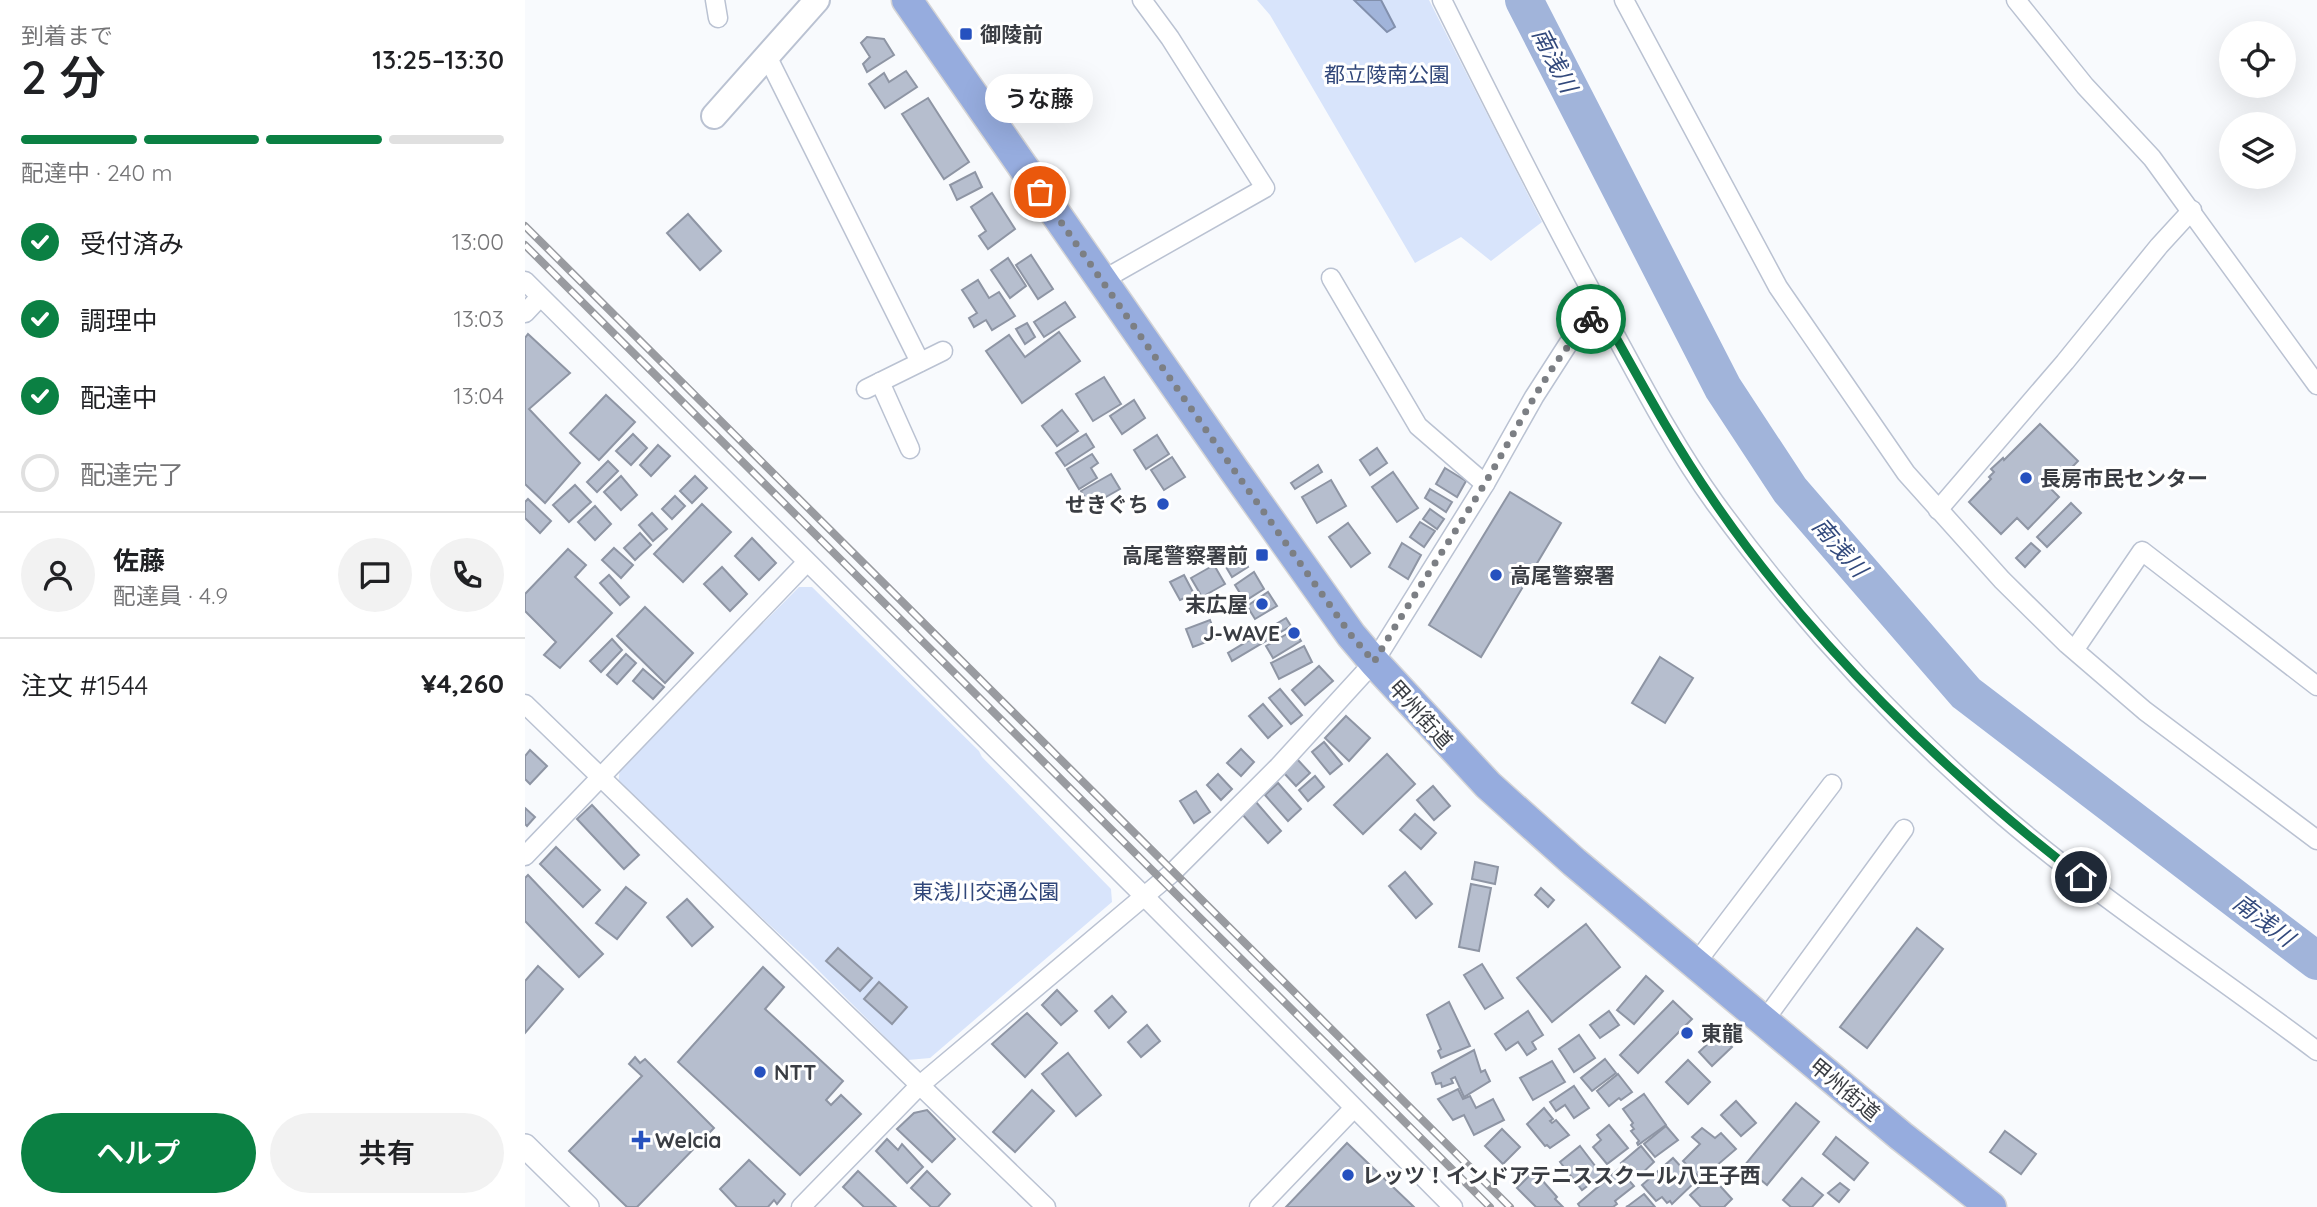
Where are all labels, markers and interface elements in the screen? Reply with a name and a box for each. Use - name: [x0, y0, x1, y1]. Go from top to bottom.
- text: 到着まで: [21, 21, 113, 50]
- place label: 御陵前: [980, 21, 1043, 47]
- map controls: [2219, 21, 2296, 189]
- button: locate: [2219, 21, 2296, 98]
- water label: 南浅川: [1526, 23, 1585, 100]
- marker: 御陵前: [958, 26, 974, 42]
- text: 13:25–13:30: [372, 43, 504, 76]
- text: 2 分: [21, 48, 106, 106]
- park label: 都立陵南公園: [1324, 61, 1450, 87]
- callout: うな藤: [986, 73, 1094, 122]
- text: うな藤: [1005, 84, 1074, 113]
- button: layers: [2219, 112, 2296, 189]
- text: 配達中 · 240 m: [21, 158, 173, 187]
- pin: [1010, 162, 1070, 222]
- icon: bag: [1021, 173, 1059, 211]
- icon: check: [21, 223, 59, 261]
- text: 受付済み: [80, 227, 184, 260]
- text: 13:00: [452, 227, 504, 256]
- courier: [1556, 284, 1626, 354]
- icon: check: [21, 300, 59, 338]
- icon: bike: [1572, 300, 1610, 338]
- text: 調理中: [80, 304, 158, 337]
- text: 13:03: [453, 304, 504, 333]
- icon: check: [21, 377, 59, 415]
- text: 配達中: [80, 381, 158, 414]
- text: 13:04: [453, 381, 504, 410]
- text: 配達完了: [80, 458, 184, 491]
- place label: 長房市民センター: [2040, 465, 2208, 491]
- marker: 長房市民センター: [2018, 470, 2034, 486]
- place label: せきぐち: [1065, 491, 1149, 517]
- marker: せきぐち: [1155, 496, 1171, 512]
- water label: 南浅川: [1806, 511, 1876, 585]
- button: person: [21, 538, 95, 612]
- button: chat: [338, 538, 412, 612]
- button: phone: [430, 538, 504, 612]
- place label: 高尾警察署前: [1122, 542, 1248, 568]
- text: 佐藤: [113, 544, 165, 577]
- marker: 高尾警察署前: [1254, 547, 1270, 563]
- place label: 高尾警察署: [1510, 562, 1615, 588]
- marker: 高尾警察署: [1488, 567, 1504, 583]
- text: 配達員 · 4.9: [113, 581, 228, 610]
- place label: 末広屋: [1185, 591, 1248, 617]
- marker: 末広屋: [1254, 596, 1270, 612]
- place label: J-WAVE: [1203, 620, 1280, 646]
- marker: J-WAVE: [1286, 625, 1302, 641]
- text: ¥4,260: [421, 667, 504, 700]
- text: 注文 #1544: [21, 669, 148, 702]
- street label: 甲州街道: [1383, 674, 1459, 754]
- pin: [2051, 847, 2111, 907]
- icon: home: [2062, 858, 2100, 896]
- park label: 東浅川交通公園: [913, 878, 1060, 904]
- water label: 南浅川: [2228, 888, 2303, 954]
- place label: 東龍: [1701, 1020, 1743, 1046]
- marker: 東龍: [1679, 1025, 1695, 1041]
- street label: 甲州街道: [1804, 1052, 1886, 1126]
- place label: NTT: [774, 1059, 816, 1085]
- marker: NTT: [752, 1064, 768, 1080]
- button: ヘルプ: [21, 1113, 256, 1193]
- button: 共有: [270, 1113, 504, 1193]
- place label: Welcia: [655, 1127, 721, 1153]
- marker: Welcia: [633, 1132, 649, 1148]
- place label: レッツ！インドアテニススクール八王子西: [1362, 1162, 1761, 1188]
- marker: レッツ！インドアテニススクール八王子西: [1340, 1167, 1356, 1183]

